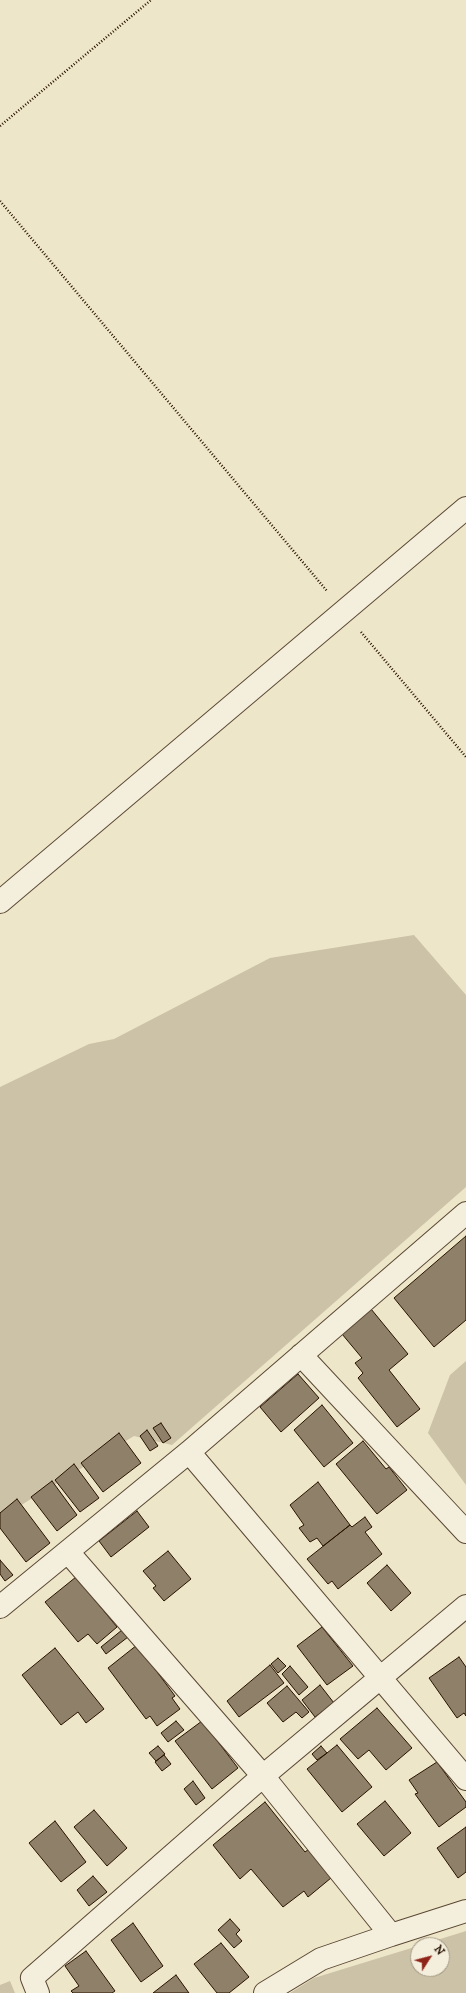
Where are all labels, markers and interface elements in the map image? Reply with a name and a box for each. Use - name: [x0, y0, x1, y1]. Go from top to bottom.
- north arrow: [410, 1937, 450, 1977]
- text: N: [431, 1943, 447, 1958]

